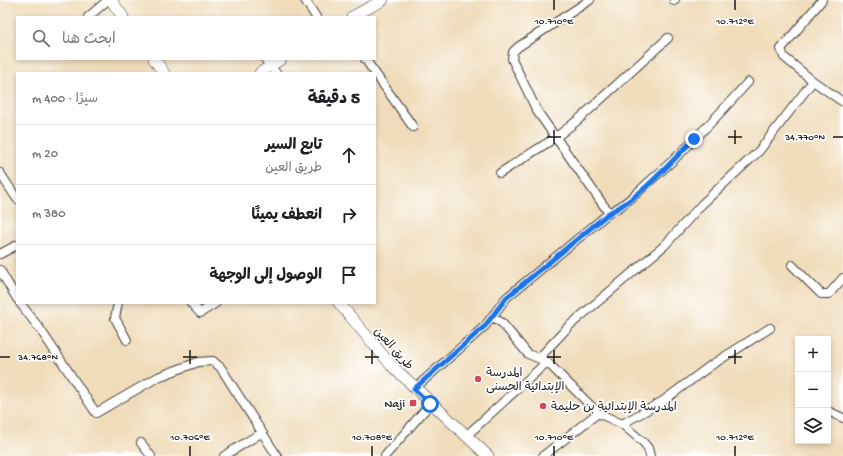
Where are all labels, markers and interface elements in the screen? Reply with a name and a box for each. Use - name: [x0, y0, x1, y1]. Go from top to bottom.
- search box: [16, 16, 376, 60]
- text: 10.710°E: [534, 16, 574, 28]
- text: 10.712°E: [715, 16, 755, 28]
- icon: search: [30, 27, 52, 49]
- text: ابحث هنا: [62, 31, 116, 49]
- text: 5 دقيقة: [308, 90, 360, 110]
- text: سيرًا · 400 m: [32, 92, 98, 107]
- route end: [685, 130, 703, 148]
- text: 34.770°N: [784, 132, 826, 144]
- text: تابع السير: [265, 137, 322, 155]
- icon: ahead: [338, 144, 360, 166]
- text: 20 m: [32, 147, 58, 162]
- text: طريق العين: [265, 161, 322, 176]
- icon: right: [338, 204, 360, 226]
- text: 380 m: [32, 207, 66, 222]
- text: انعطف يمينًا: [251, 207, 322, 225]
- icon: arrive: [338, 264, 360, 286]
- text: الوصول إلى الوجهة: [209, 267, 322, 285]
- street label: طريق العين: [370, 325, 415, 373]
- map controls: [795, 336, 831, 444]
- button: +: [795, 336, 831, 372]
- text: 34.768°N: [17, 352, 58, 364]
- place label: المدرسة الإبتدائية الحسنى: [486, 367, 564, 395]
- button: −: [795, 372, 831, 408]
- marker: المدرسة الإبتدائية الحسنى: [473, 374, 483, 384]
- route start: [421, 395, 439, 413]
- place label: Naji: [384, 398, 405, 412]
- marker: Naji: [408, 398, 418, 408]
- marker: المدرسة الإبتدائية بن حليمة: [538, 401, 548, 411]
- place label: المدرسة الإبتدائية بن حليمة: [551, 401, 677, 415]
- button: layers: [795, 408, 831, 444]
- text: 10.706°E: [169, 432, 211, 444]
- text: 10.708°E: [351, 432, 393, 444]
- text: 10.710°E: [534, 432, 574, 444]
- text: 10.712°E: [715, 432, 755, 444]

